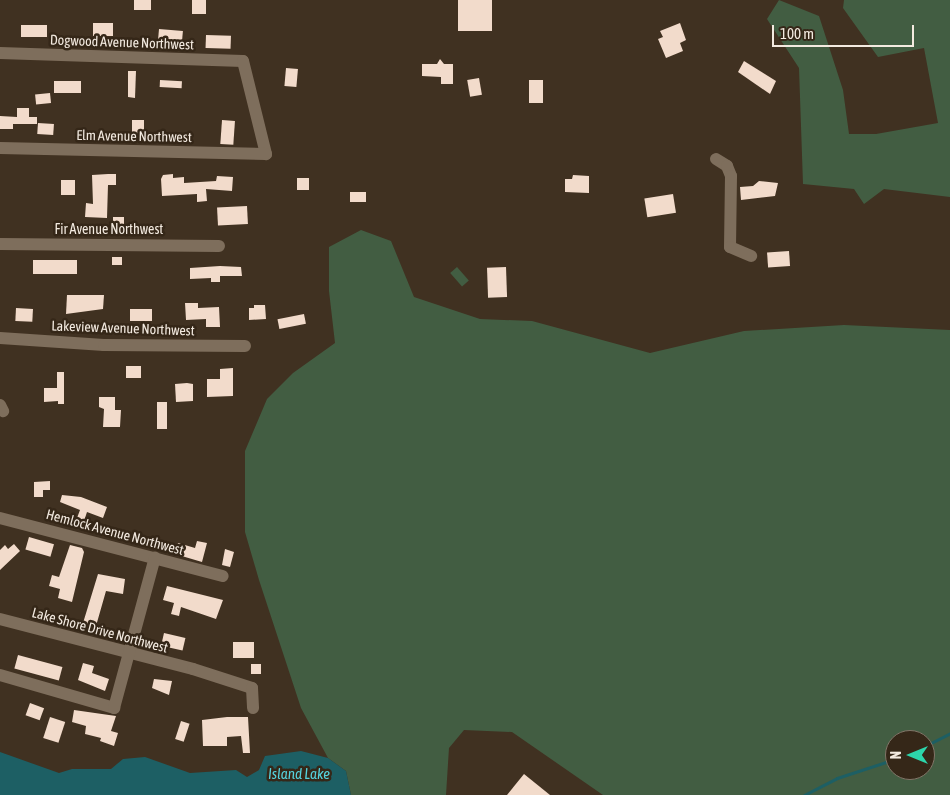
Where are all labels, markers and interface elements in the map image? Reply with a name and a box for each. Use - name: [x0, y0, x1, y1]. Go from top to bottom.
- scale bar: [775, 15, 918, 47]
- text: 100 m: [780, 25, 814, 42]
- street label: Dogwood Avenue Northwest: [50, 31, 194, 53]
- street label: Elm Avenue Northwest: [76, 127, 192, 145]
- street label: Fir Avenue Northwest: [55, 221, 163, 237]
- street label: Lakeview Avenue Northwest: [51, 317, 195, 339]
- street label: Hemlock Avenue Northwest: [44, 506, 186, 558]
- street label: Lake Shore Drive Northwest: [30, 604, 170, 656]
- north arrow: [885, 730, 935, 780]
- text: N: [888, 751, 904, 759]
- water label: Island Lake: [268, 765, 330, 783]

